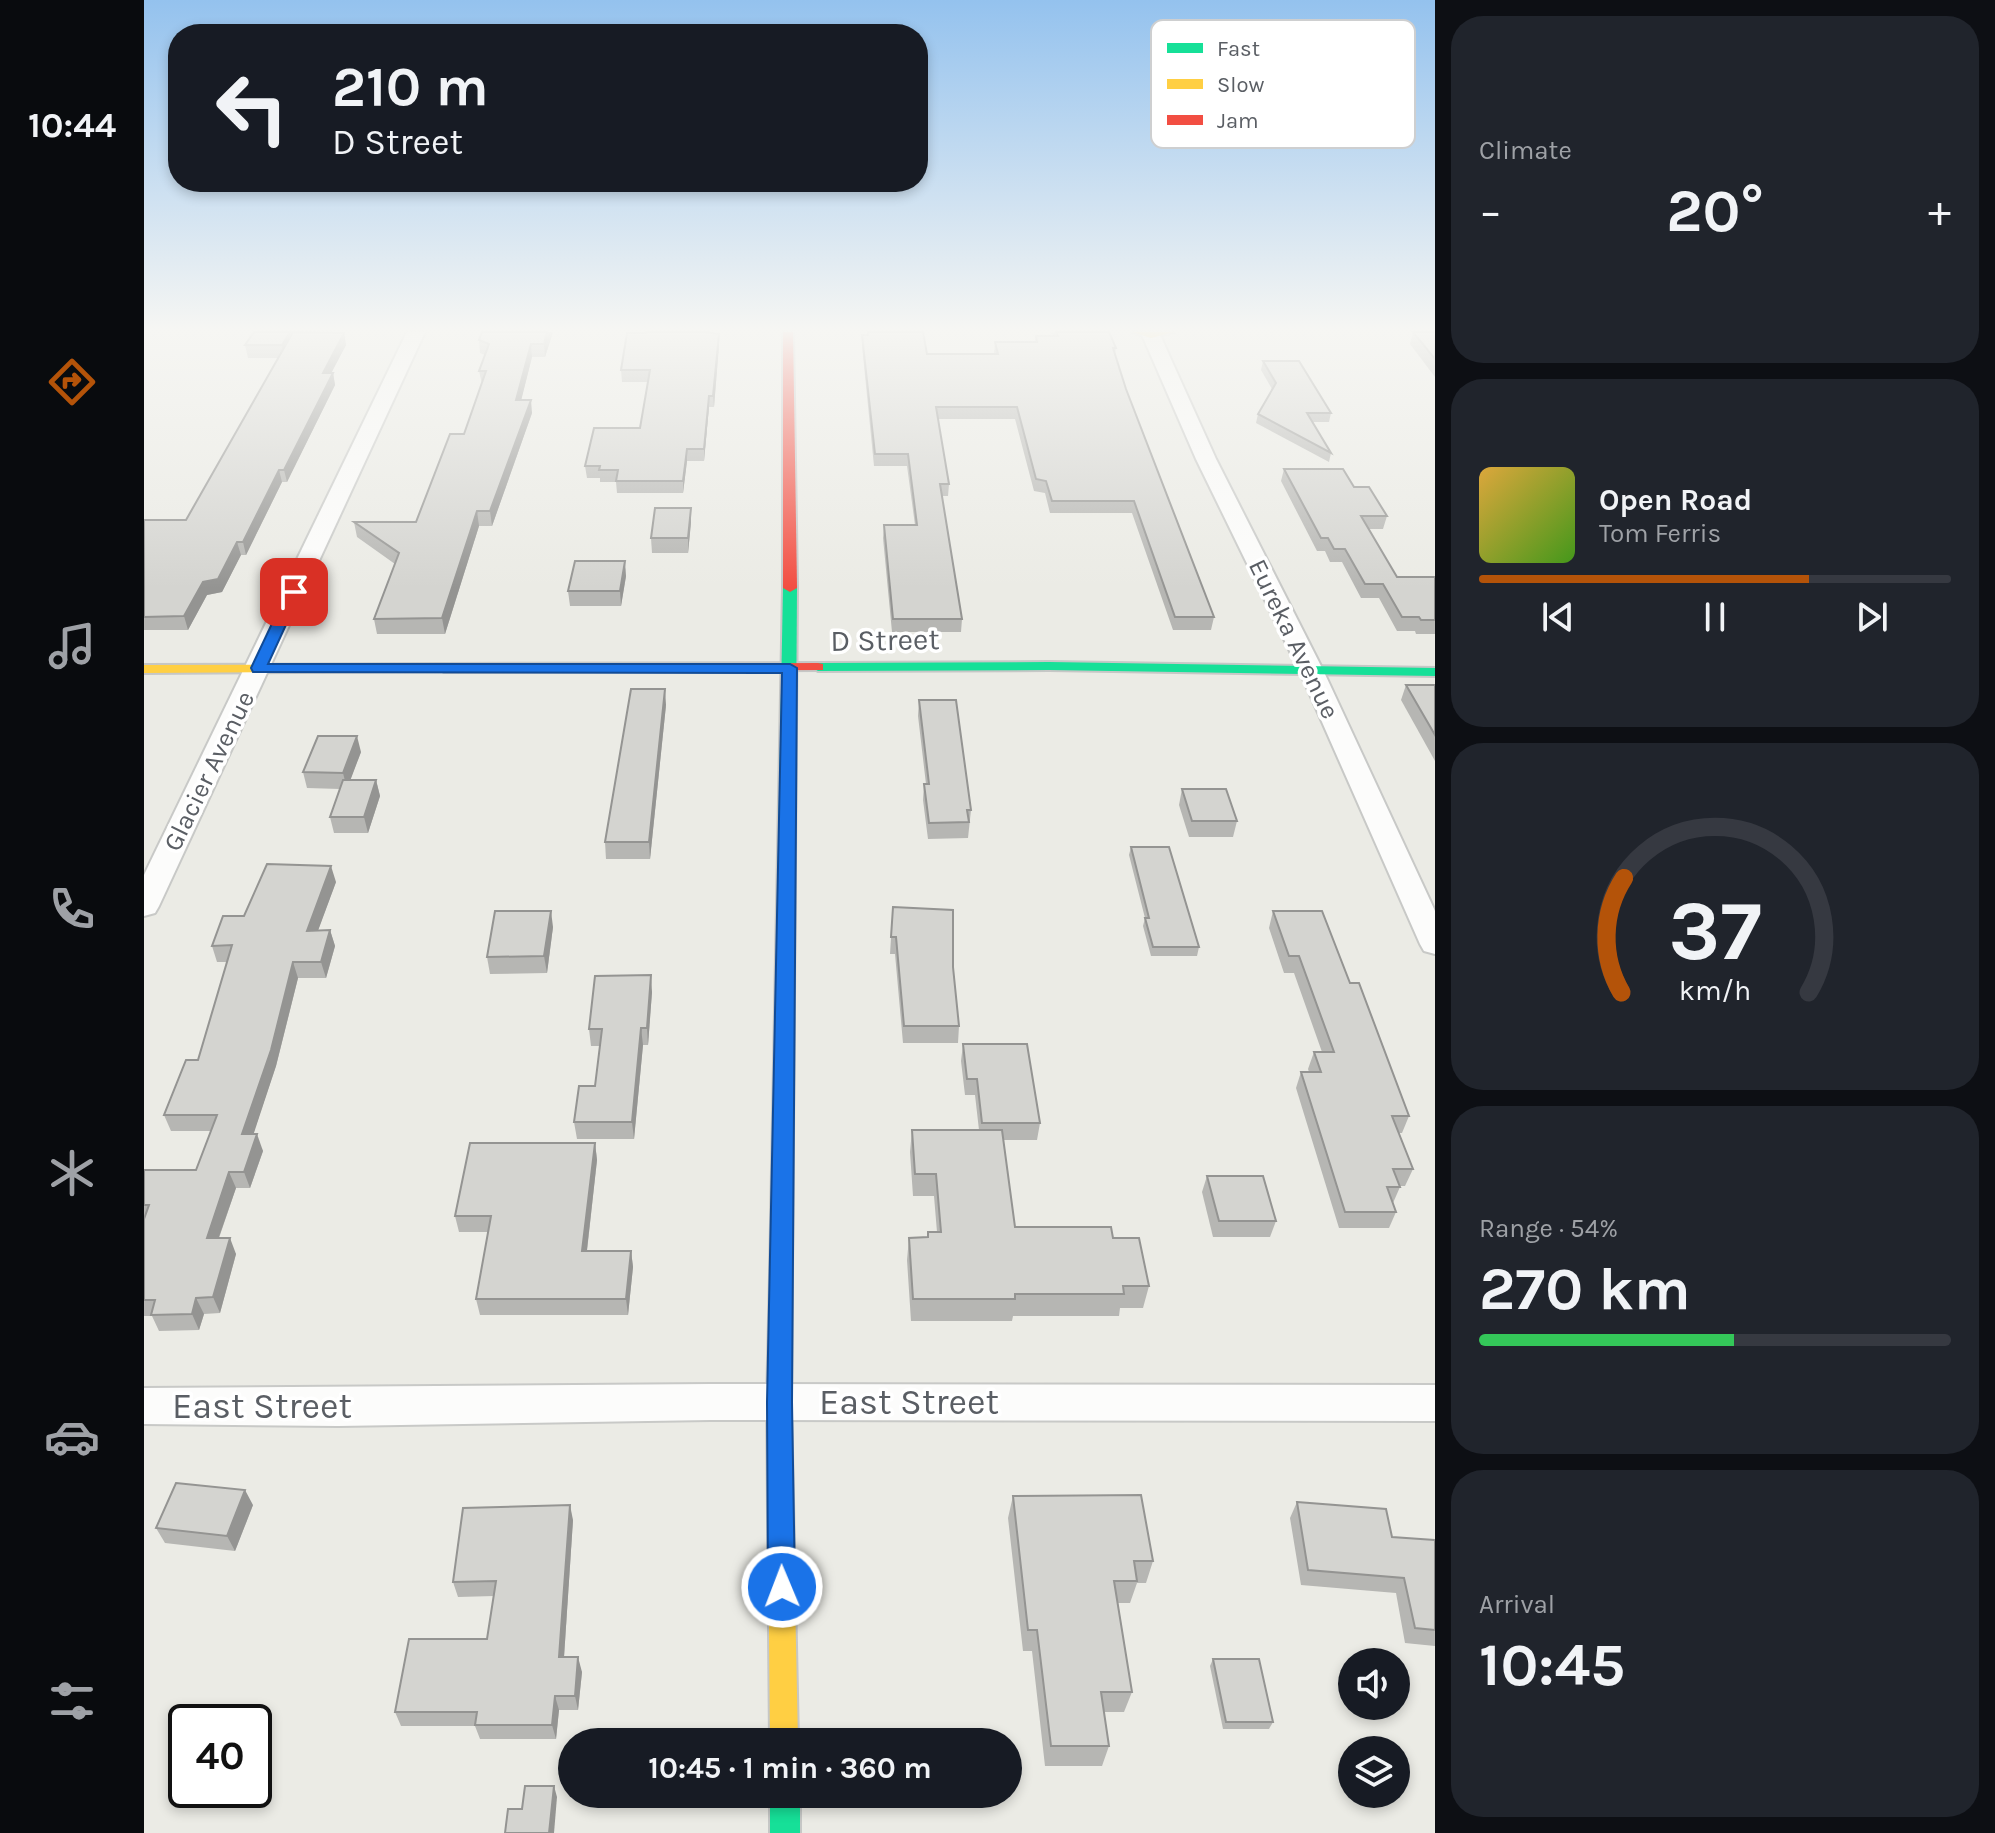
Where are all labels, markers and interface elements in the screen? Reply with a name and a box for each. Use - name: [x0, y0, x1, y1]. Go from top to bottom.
- legend: [1151, 20, 1415, 148]
- text: Fast: [1217, 36, 1260, 62]
- text: 210 m: [332, 54, 489, 119]
- icon: left: [200, 56, 304, 160]
- text: Slow: [1217, 72, 1264, 98]
- text: 10:44: [28, 104, 116, 146]
- text: Jam: [1217, 108, 1259, 134]
- text: D Street: [332, 121, 463, 163]
- text: Climate: [1479, 135, 1572, 166]
- text: 20°: [1666, 176, 1764, 246]
- text: −: [1479, 186, 1502, 237]
- text: +: [1928, 186, 1951, 237]
- icon: directions: [44, 354, 100, 410]
- text: Open Road: [1599, 482, 1752, 518]
- text: Tom Ferris: [1599, 518, 1721, 549]
- street label: Eureka Avenue: [1242, 554, 1346, 724]
- pin: [260, 558, 328, 626]
- icon: arrive: [272, 570, 316, 614]
- icon: previous: [1536, 595, 1580, 639]
- icon: pause: [1693, 595, 1737, 639]
- icon: next: [1850, 595, 1894, 639]
- icon: music: [44, 618, 100, 674]
- street label: D Street: [830, 621, 940, 659]
- street label: Glacier Avenue: [157, 686, 261, 856]
- icon: phone: [44, 881, 100, 937]
- text: 37: [1668, 882, 1762, 979]
- text: km/h: [1679, 974, 1751, 1007]
- icon: climate: [44, 1145, 100, 1201]
- text: Range · 54%: [1479, 1213, 1618, 1244]
- text: 270 km: [1479, 1254, 1691, 1324]
- street label: East Street: [819, 1381, 999, 1423]
- street label: East Street: [172, 1385, 352, 1427]
- icon: car: [44, 1409, 100, 1465]
- position arrow: [740, 1545, 824, 1629]
- text: Arrival: [1479, 1589, 1555, 1620]
- text: 10:45: [1479, 1630, 1625, 1700]
- map controls: [1338, 1648, 1410, 1808]
- button: sound: [1338, 1648, 1410, 1720]
- icon: filters: [44, 1673, 100, 1729]
- speed limit sign: 40: [168, 1704, 272, 1808]
- button: layers: [1338, 1736, 1410, 1808]
- text: 10:45 · 1 min · 360 m: [648, 1750, 932, 1786]

